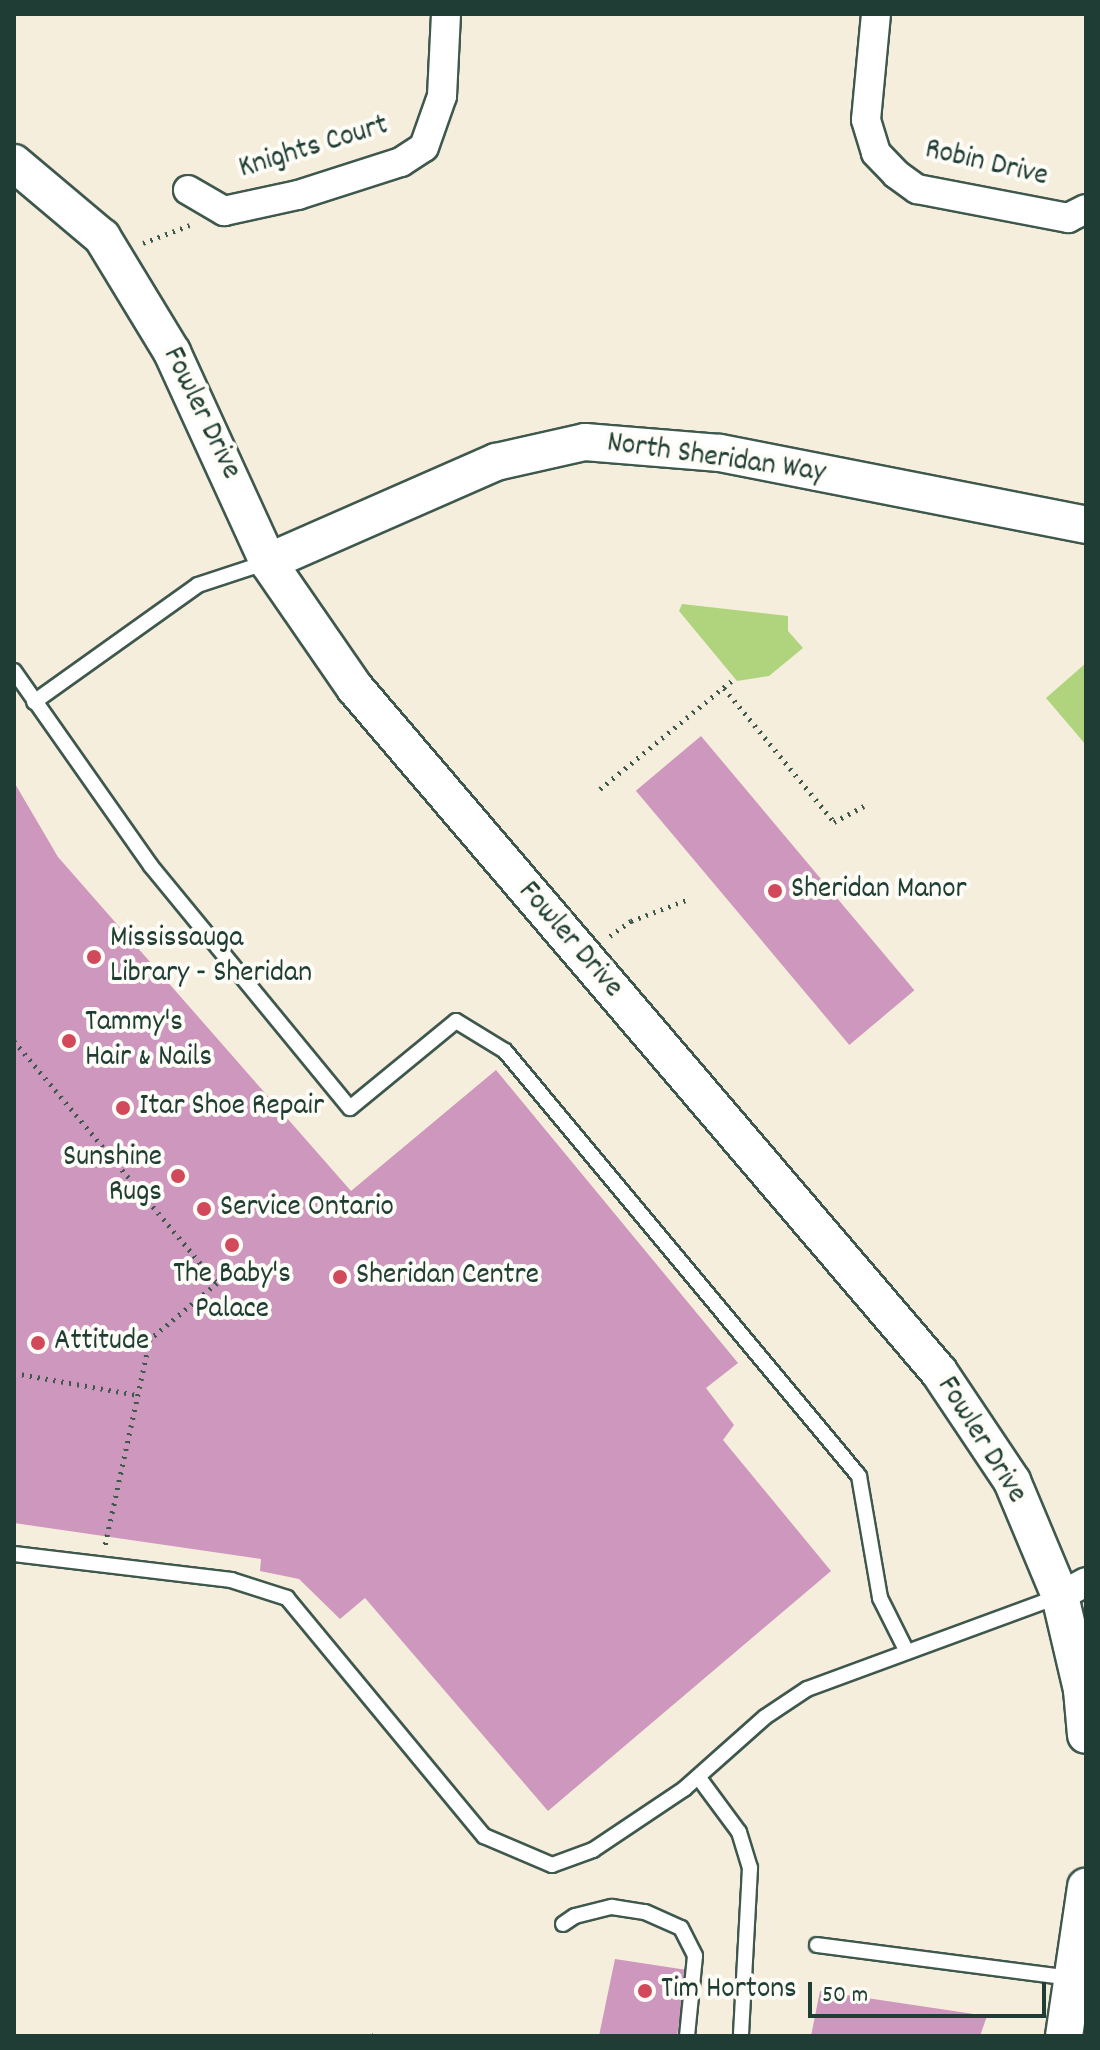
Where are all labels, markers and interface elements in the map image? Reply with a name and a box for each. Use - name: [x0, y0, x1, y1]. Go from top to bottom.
- street label: Knights Court: [235, 109, 393, 189]
- street label: Robin Drive: [921, 133, 1051, 197]
- street label: Fowler Drive: [153, 342, 247, 486]
- street label: North Sheridan Way: [605, 427, 827, 493]
- place label: Sheridan Manor: [791, 873, 967, 909]
- street label: Fowler Drive: [509, 876, 629, 1006]
- marker: Sheridan Manor: [766, 882, 784, 900]
- place label: Mississauga Library - Sheridan: [110, 922, 312, 992]
- marker: Mississauga Library - Sheridan: [85, 948, 103, 966]
- place label: Tammy's Hair & Nails: [85, 1006, 212, 1076]
- marker: Tammy's Hair & Nails: [60, 1032, 78, 1050]
- place label: Itar Shoe Repair: [139, 1090, 324, 1126]
- marker: Itar Shoe Repair: [114, 1099, 132, 1117]
- place label: Sunshine Rugs: [63, 1141, 162, 1212]
- marker: Sunshine Rugs: [169, 1167, 187, 1185]
- place label: Service Ontario: [220, 1191, 394, 1227]
- marker: Service Ontario: [195, 1200, 213, 1218]
- marker: The Baby's Palace: [223, 1236, 241, 1254]
- place label: The Baby's Palace: [173, 1258, 291, 1328]
- place label: Sheridan Centre: [356, 1259, 539, 1295]
- marker: Sheridan Centre: [331, 1268, 349, 1286]
- place label: Attitude: [54, 1325, 149, 1361]
- marker: Attitude: [29, 1334, 47, 1352]
- street label: Fowler Drive: [927, 1371, 1033, 1511]
- scale bar: [812, 1966, 1050, 2016]
- place label: Tim Hortons: [661, 1973, 797, 2009]
- text: 50 m: [822, 1979, 868, 2013]
- marker: Tim Hortons: [636, 1982, 654, 2000]

